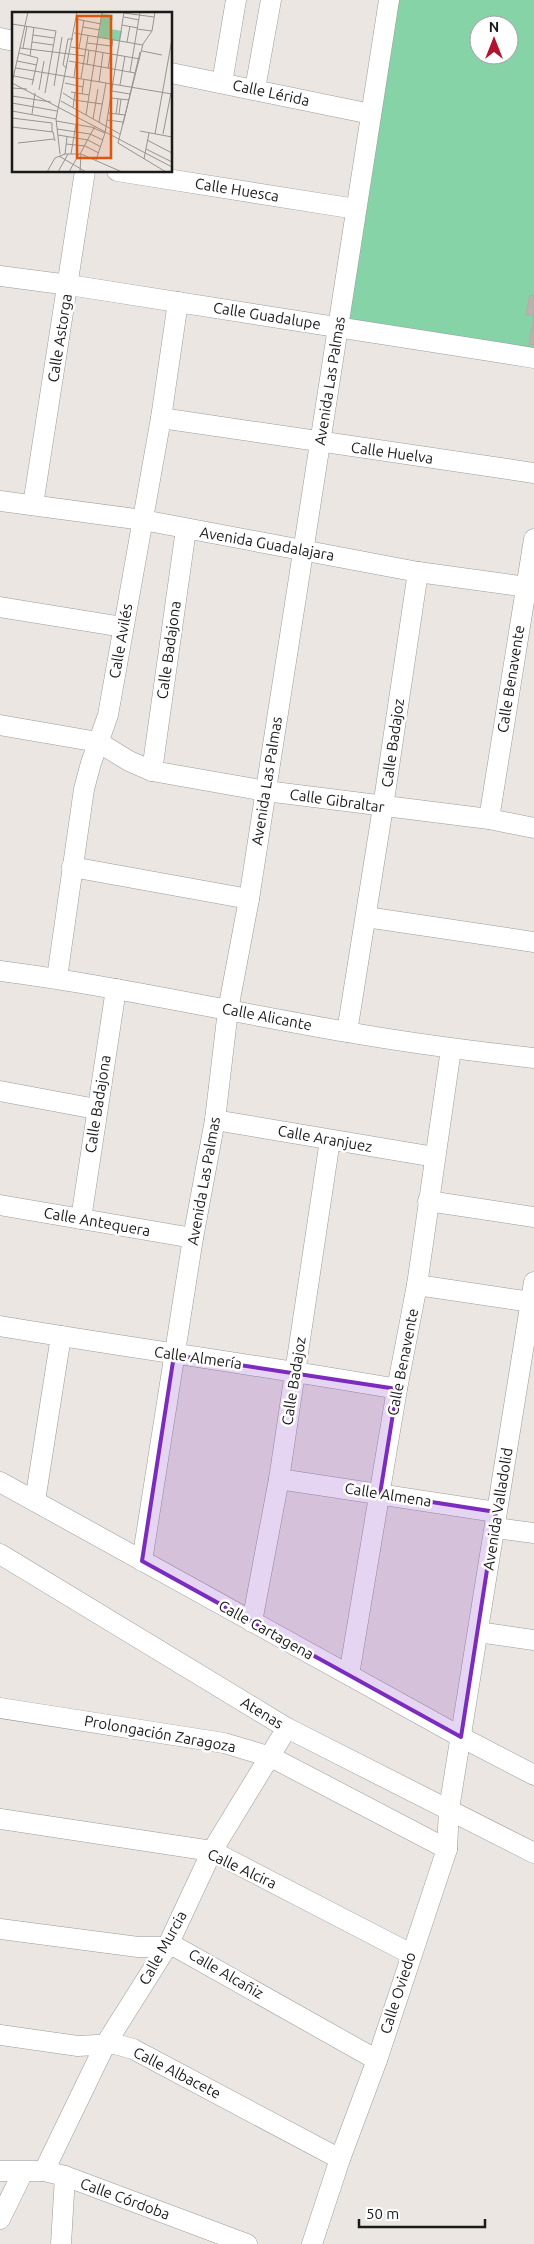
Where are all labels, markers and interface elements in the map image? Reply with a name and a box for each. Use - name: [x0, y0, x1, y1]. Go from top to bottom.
- inset map: [12, 12, 172, 172]
- north arrow: [469, 15, 519, 65]
- text: N: [489, 19, 499, 35]
- street label: Calle Lérida: [231, 76, 311, 109]
- street label: Calle Huesca: [194, 174, 280, 205]
- street label: Calle Astorga: [44, 292, 75, 384]
- street label: Calle Guadalupe: [212, 299, 322, 332]
- street label: Avenida Las Palmas: [311, 315, 348, 447]
- street label: Calle Huelva: [350, 438, 434, 467]
- street label: Avenida Guadalajara: [198, 523, 336, 564]
- street label: Calle Badajona: [153, 600, 184, 700]
- street label: Calle Avilés: [106, 602, 135, 680]
- street label: Calle Benavente: [494, 624, 527, 734]
- street label: Calle Badajoz: [378, 697, 407, 788]
- street label: Avenida Las Palmas: [248, 715, 285, 847]
- street label: Calle Gibraltar: [289, 785, 386, 816]
- street label: Calle Alicante: [221, 999, 313, 1034]
- street label: Calle Badajona: [81, 1054, 114, 1154]
- street label: Avenida Las Palmas: [184, 1115, 223, 1247]
- street label: Calle Aranjuez: [277, 1122, 374, 1155]
- street label: Calle Antequera: [42, 1204, 152, 1239]
- street label: Calle Benavente: [384, 1307, 421, 1417]
- street label: Calle Badajoz: [278, 1335, 309, 1426]
- street label: Calle Almería: [153, 1343, 243, 1372]
- street label: Avenida Valladolid: [479, 1446, 516, 1571]
- street label: Calle Almena: [343, 1479, 433, 1510]
- street label: Calle Cartagena: [216, 1596, 317, 1663]
- street label: Atenas: [238, 1693, 287, 1732]
- street label: Prolongación Zaragoza: [83, 1712, 237, 1755]
- street label: Calle Alcira: [205, 1845, 279, 1892]
- street label: Calle Murcia: [135, 1908, 190, 1988]
- street label: Calle Alcañiz: [186, 1945, 267, 2002]
- street label: Calle Oviedo: [376, 1950, 419, 2036]
- street label: Calle Albacete: [131, 2043, 224, 2102]
- street label: Calle Córdoba: [78, 2174, 172, 2223]
- scale bar: [359, 2196, 485, 2228]
- text: 50 m: [366, 2205, 399, 2222]

